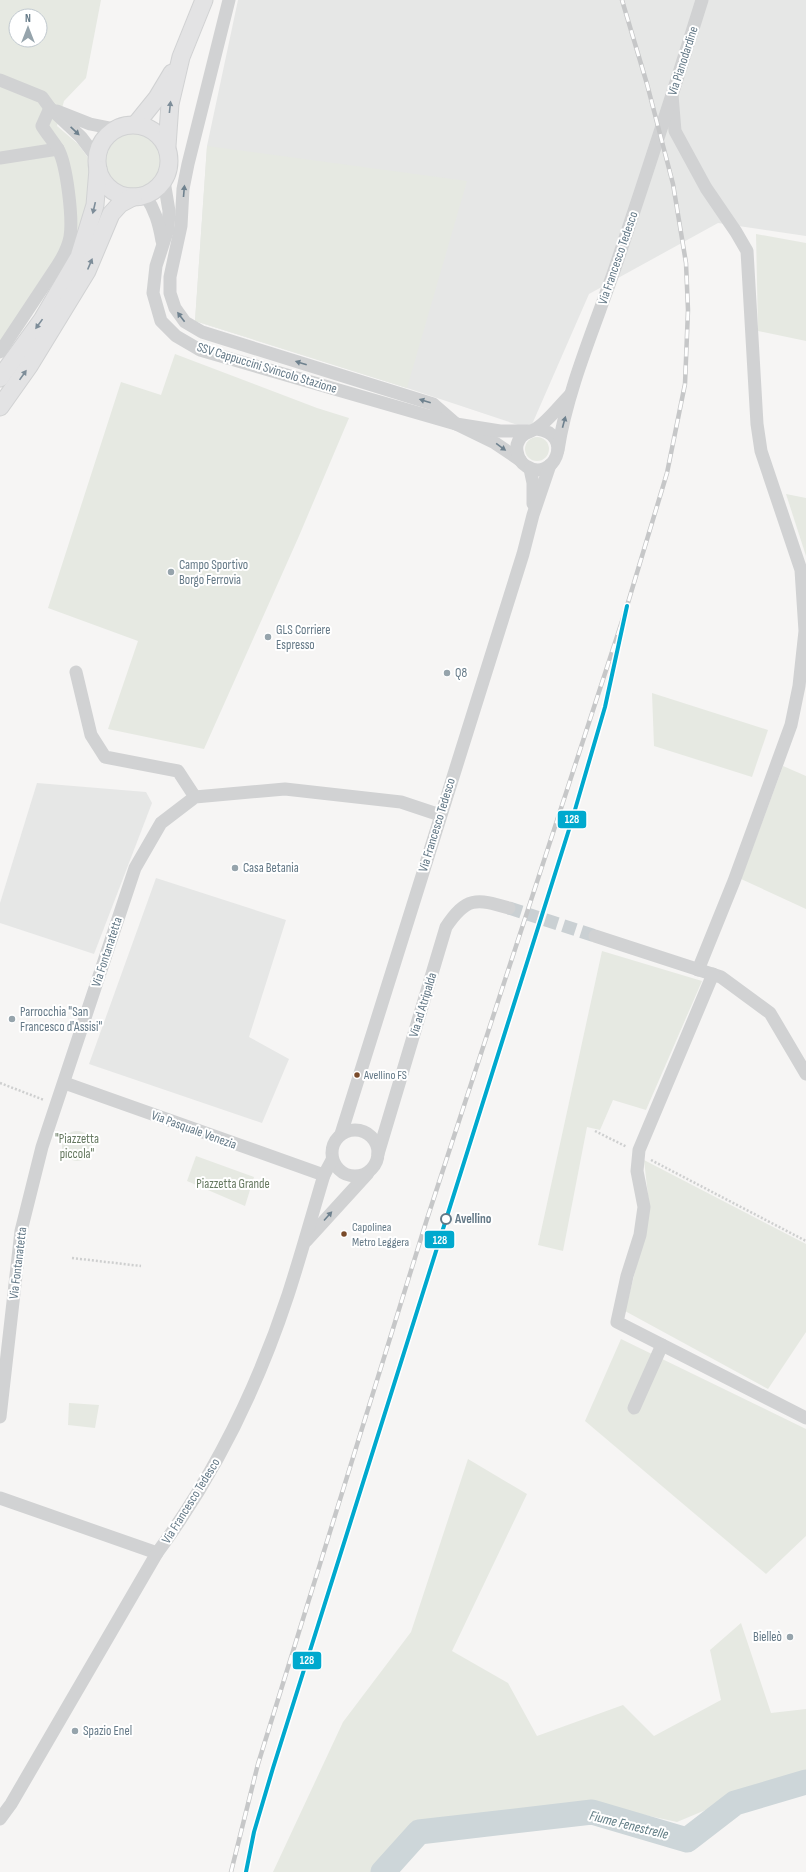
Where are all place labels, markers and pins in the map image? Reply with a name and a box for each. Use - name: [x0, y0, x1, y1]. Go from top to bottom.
- place label: Campo Sportivo Borgo Ferrovia: [179, 557, 248, 588]
- marker: Campo Sportivo Borgo Ferrovia: [166, 567, 176, 577]
- place label: GLS Corriere Espresso: [276, 622, 330, 653]
- marker: GLS Corriere Espresso: [263, 632, 273, 642]
- place label: Q8: [455, 665, 467, 681]
- marker: Q8: [442, 668, 452, 678]
- place label: Casa Betania: [243, 860, 299, 876]
- marker: Casa Betania: [230, 863, 240, 873]
- place label: Parrocchia "San Francesco d'Assisi": [20, 1004, 102, 1035]
- marker: Parrocchia "San Francesco d'Assisi": [7, 1014, 17, 1024]
- place label: Avellino FS: [363, 1068, 407, 1083]
- marker: Avellino FS: [352, 1070, 362, 1080]
- place label: Avellino: [454, 1211, 492, 1227]
- marker: Avellino: [440, 1213, 452, 1225]
- place label: Capolinea Metro Leggera: [352, 1220, 409, 1250]
- marker: Capolinea Metro Leggera: [339, 1229, 349, 1239]
- place label: Bielleò: [753, 1629, 782, 1645]
- marker: Bielleò: [785, 1632, 795, 1642]
- place label: Spazio Enel: [83, 1723, 132, 1739]
- marker: Spazio Enel: [70, 1726, 80, 1736]

